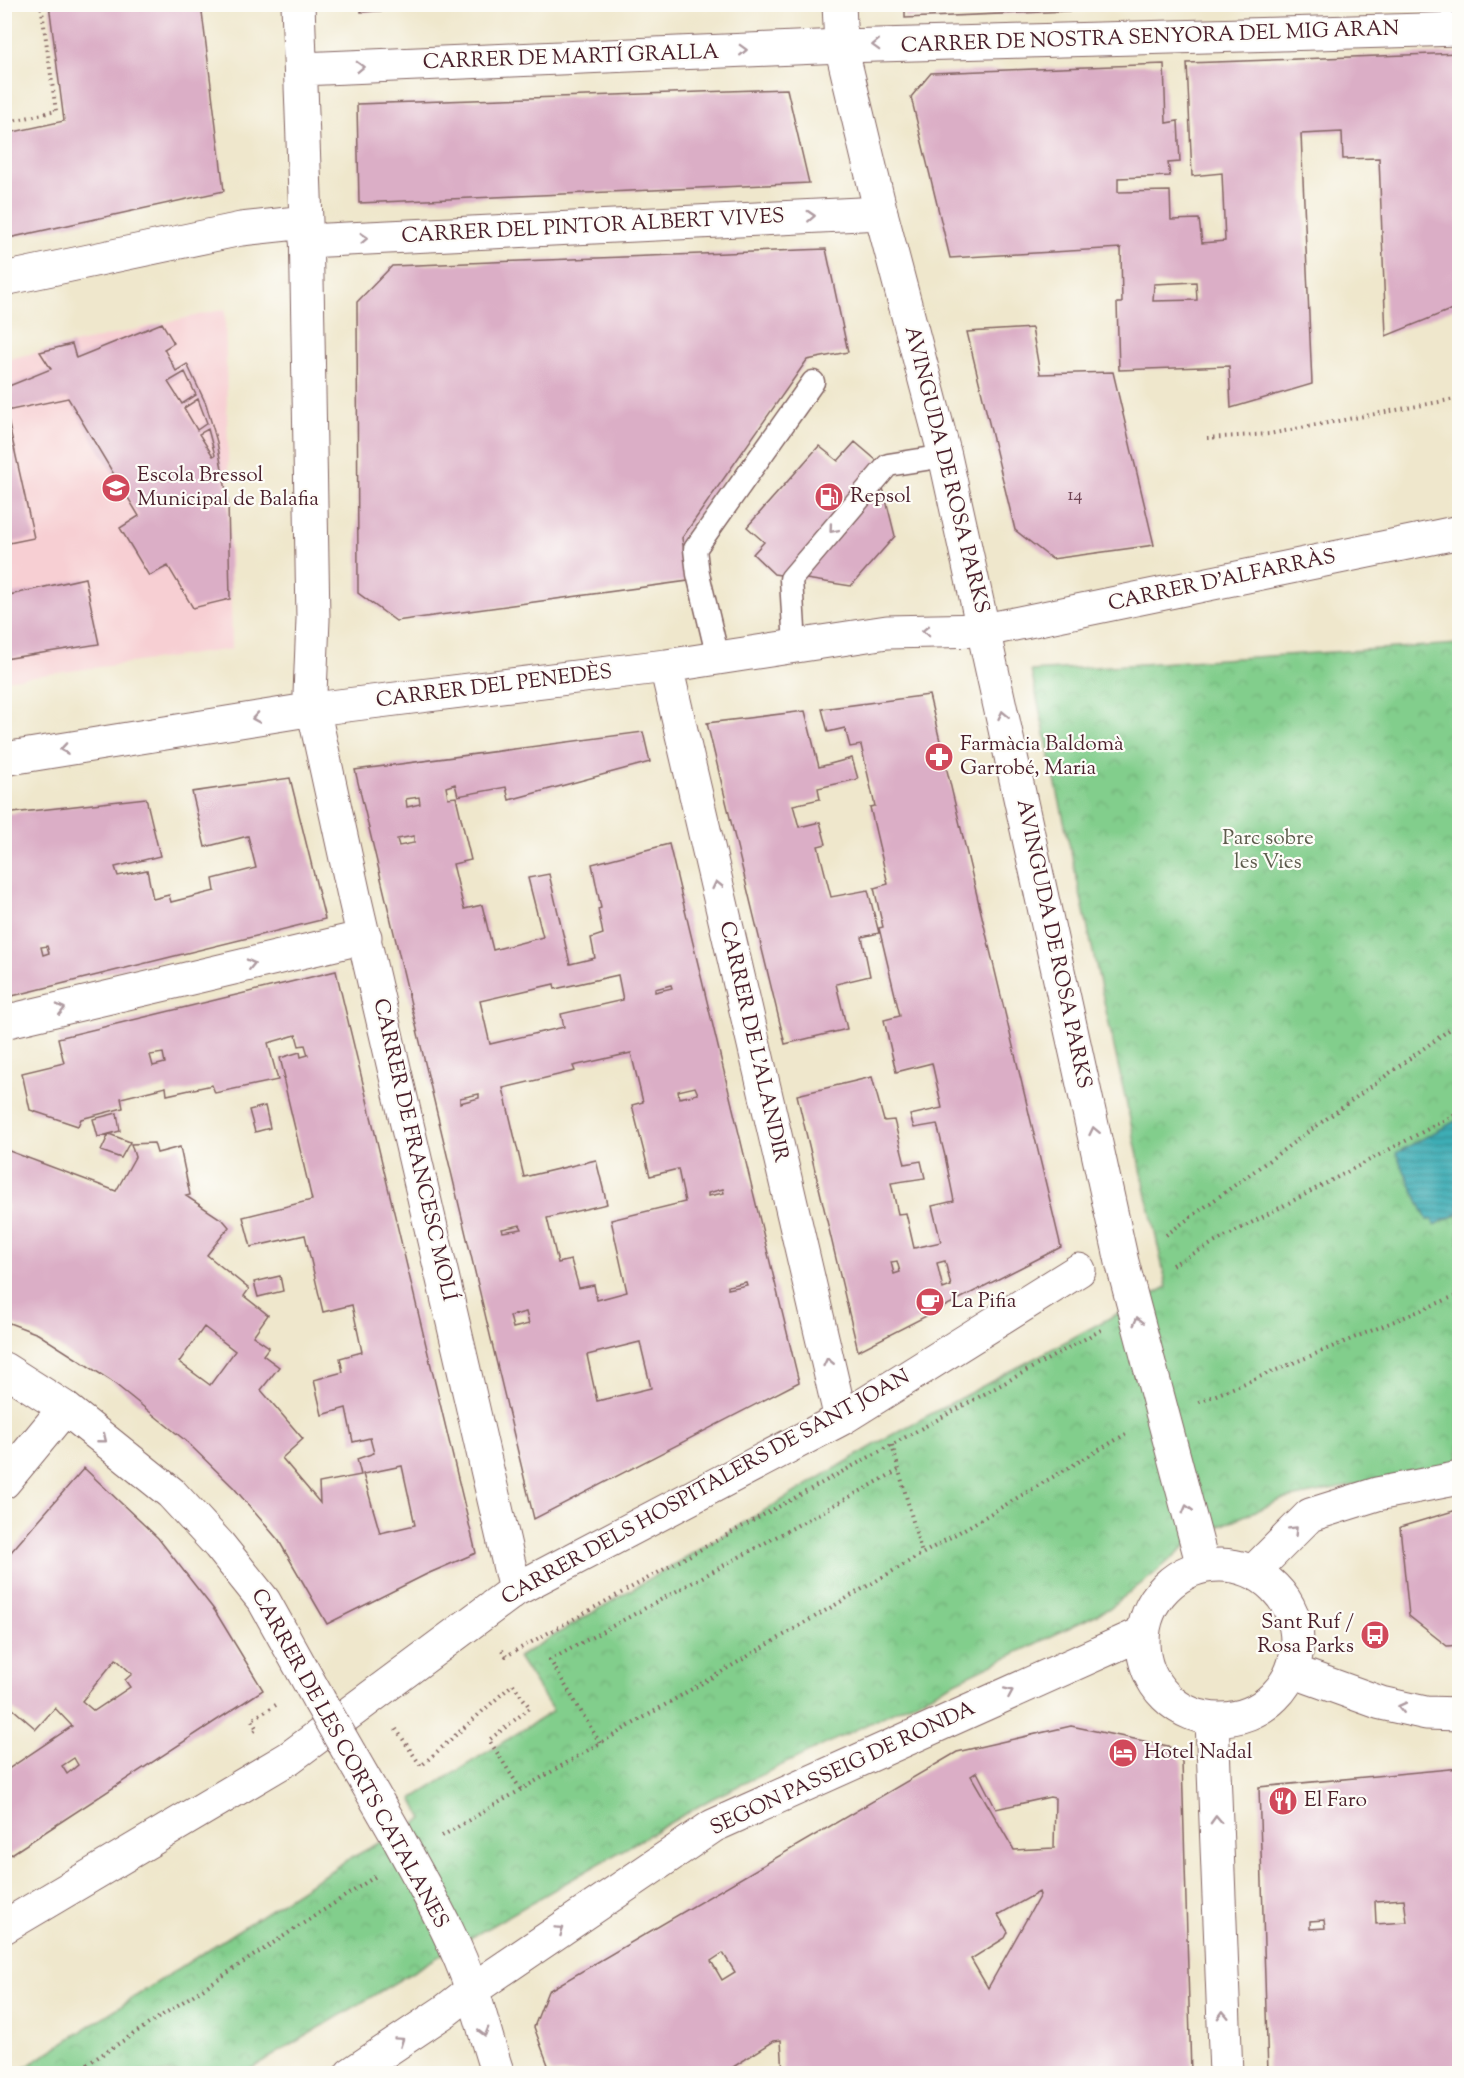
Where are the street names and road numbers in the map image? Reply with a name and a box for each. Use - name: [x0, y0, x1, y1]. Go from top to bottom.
- street label: CARRER DE NOSTRA SENYORA DEL MIG ARAN: [900, 14, 1400, 62]
- street label: CARRER DE MARTÍ GRALLA: [422, 38, 720, 78]
- street label: CARRER DEL PINTOR ALBERT VIVES: [401, 202, 785, 252]
- street label: AVINGUDA DE ROSA PARKS: [896, 323, 996, 617]
- street label: CARRER D'ALFARRÀS: [1105, 542, 1339, 620]
- street label: CARRER DEL PENEDÈS: [374, 658, 614, 716]
- street label: AVINGUDA DE ROSA PARKS: [1008, 797, 1098, 1091]
- street label: CARRER DE L'ALANDIR: [711, 918, 795, 1166]
- street label: CARRER DE FRANCESC MOLÍ: [365, 996, 463, 1304]
- street label: CARRER DELS HOSPITALERS DE SANT JOAN: [496, 1363, 916, 1613]
- street label: CARRER DE LES CORTS CATALANES: [243, 1584, 455, 1934]
- street label: SEGON PASSEIG DE RONDA: [706, 1694, 980, 1844]

